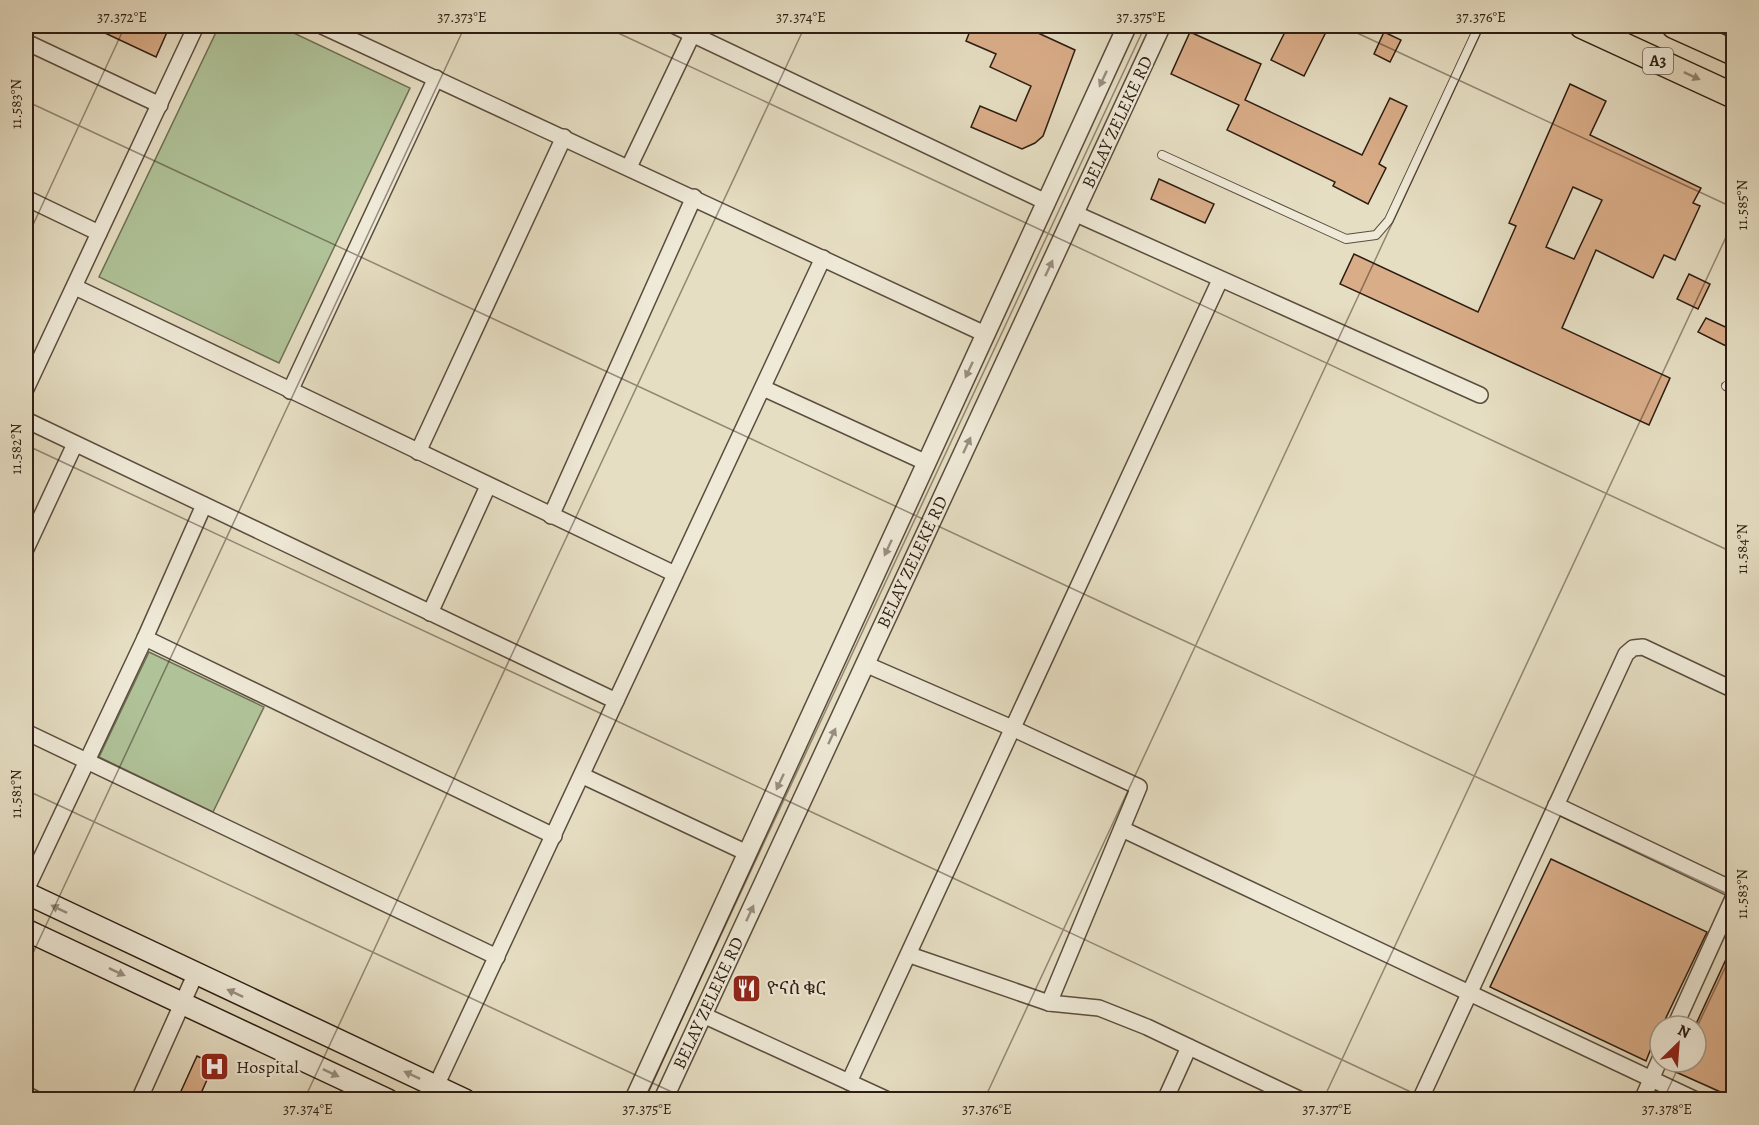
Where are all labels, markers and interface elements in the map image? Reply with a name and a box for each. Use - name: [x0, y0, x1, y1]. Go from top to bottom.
- text: 37.372°E: [97, 7, 147, 27]
- text: 37.373°E: [437, 7, 487, 27]
- text: 37.374°E: [776, 7, 826, 27]
- text: 37.375°E: [1116, 7, 1166, 27]
- text: 37.376°E: [1456, 7, 1506, 27]
- road number: A3: [1643, 48, 1673, 74]
- street label: BELAY ZELEKE RD: [1076, 52, 1158, 192]
- one-way arrow: [1098, 70, 1107, 87]
- one-way arrow: [1683, 72, 1700, 81]
- text: 11.583°N: [6, 79, 26, 129]
- text: 11.585°N: [1732, 180, 1752, 230]
- one-way arrow: [1044, 259, 1054, 277]
- one-way arrow: [964, 362, 973, 379]
- text: 11.582°N: [6, 423, 26, 475]
- one-way arrow: [962, 436, 971, 453]
- street label: BELAY ZELEKE RD: [871, 492, 953, 632]
- text: 11.584°N: [1732, 523, 1752, 574]
- one-way arrow: [883, 539, 892, 556]
- one-way arrow: [827, 728, 836, 745]
- text: 11.581°N: [6, 769, 26, 819]
- one-way arrow: [775, 774, 784, 791]
- text: 11.583°N: [1732, 869, 1752, 919]
- one-way arrow: [50, 904, 67, 913]
- one-way arrow: [745, 905, 754, 922]
- street label: BELAY ZELEKE RD: [667, 933, 749, 1073]
- one-way arrow: [108, 968, 125, 977]
- restaurant icon: ዮናስ ቁር: [730, 972, 762, 1004]
- place label: ዮናስ ቁር: [767, 976, 826, 1000]
- one-way arrow: [225, 988, 243, 998]
- north arrow: [1648, 1014, 1708, 1074]
- text: N: [1674, 1019, 1694, 1044]
- hospital icon: Hospital: [199, 1051, 231, 1083]
- place label: Hospital: [236, 1055, 299, 1079]
- one-way arrow: [323, 1068, 340, 1077]
- one-way arrow: [403, 1069, 421, 1079]
- text: 37.374°E: [283, 1099, 333, 1119]
- text: 37.375°E: [622, 1099, 672, 1119]
- text: 37.376°E: [962, 1099, 1012, 1119]
- text: 37.377°E: [1302, 1099, 1352, 1119]
- text: 37.378°E: [1642, 1099, 1692, 1119]

